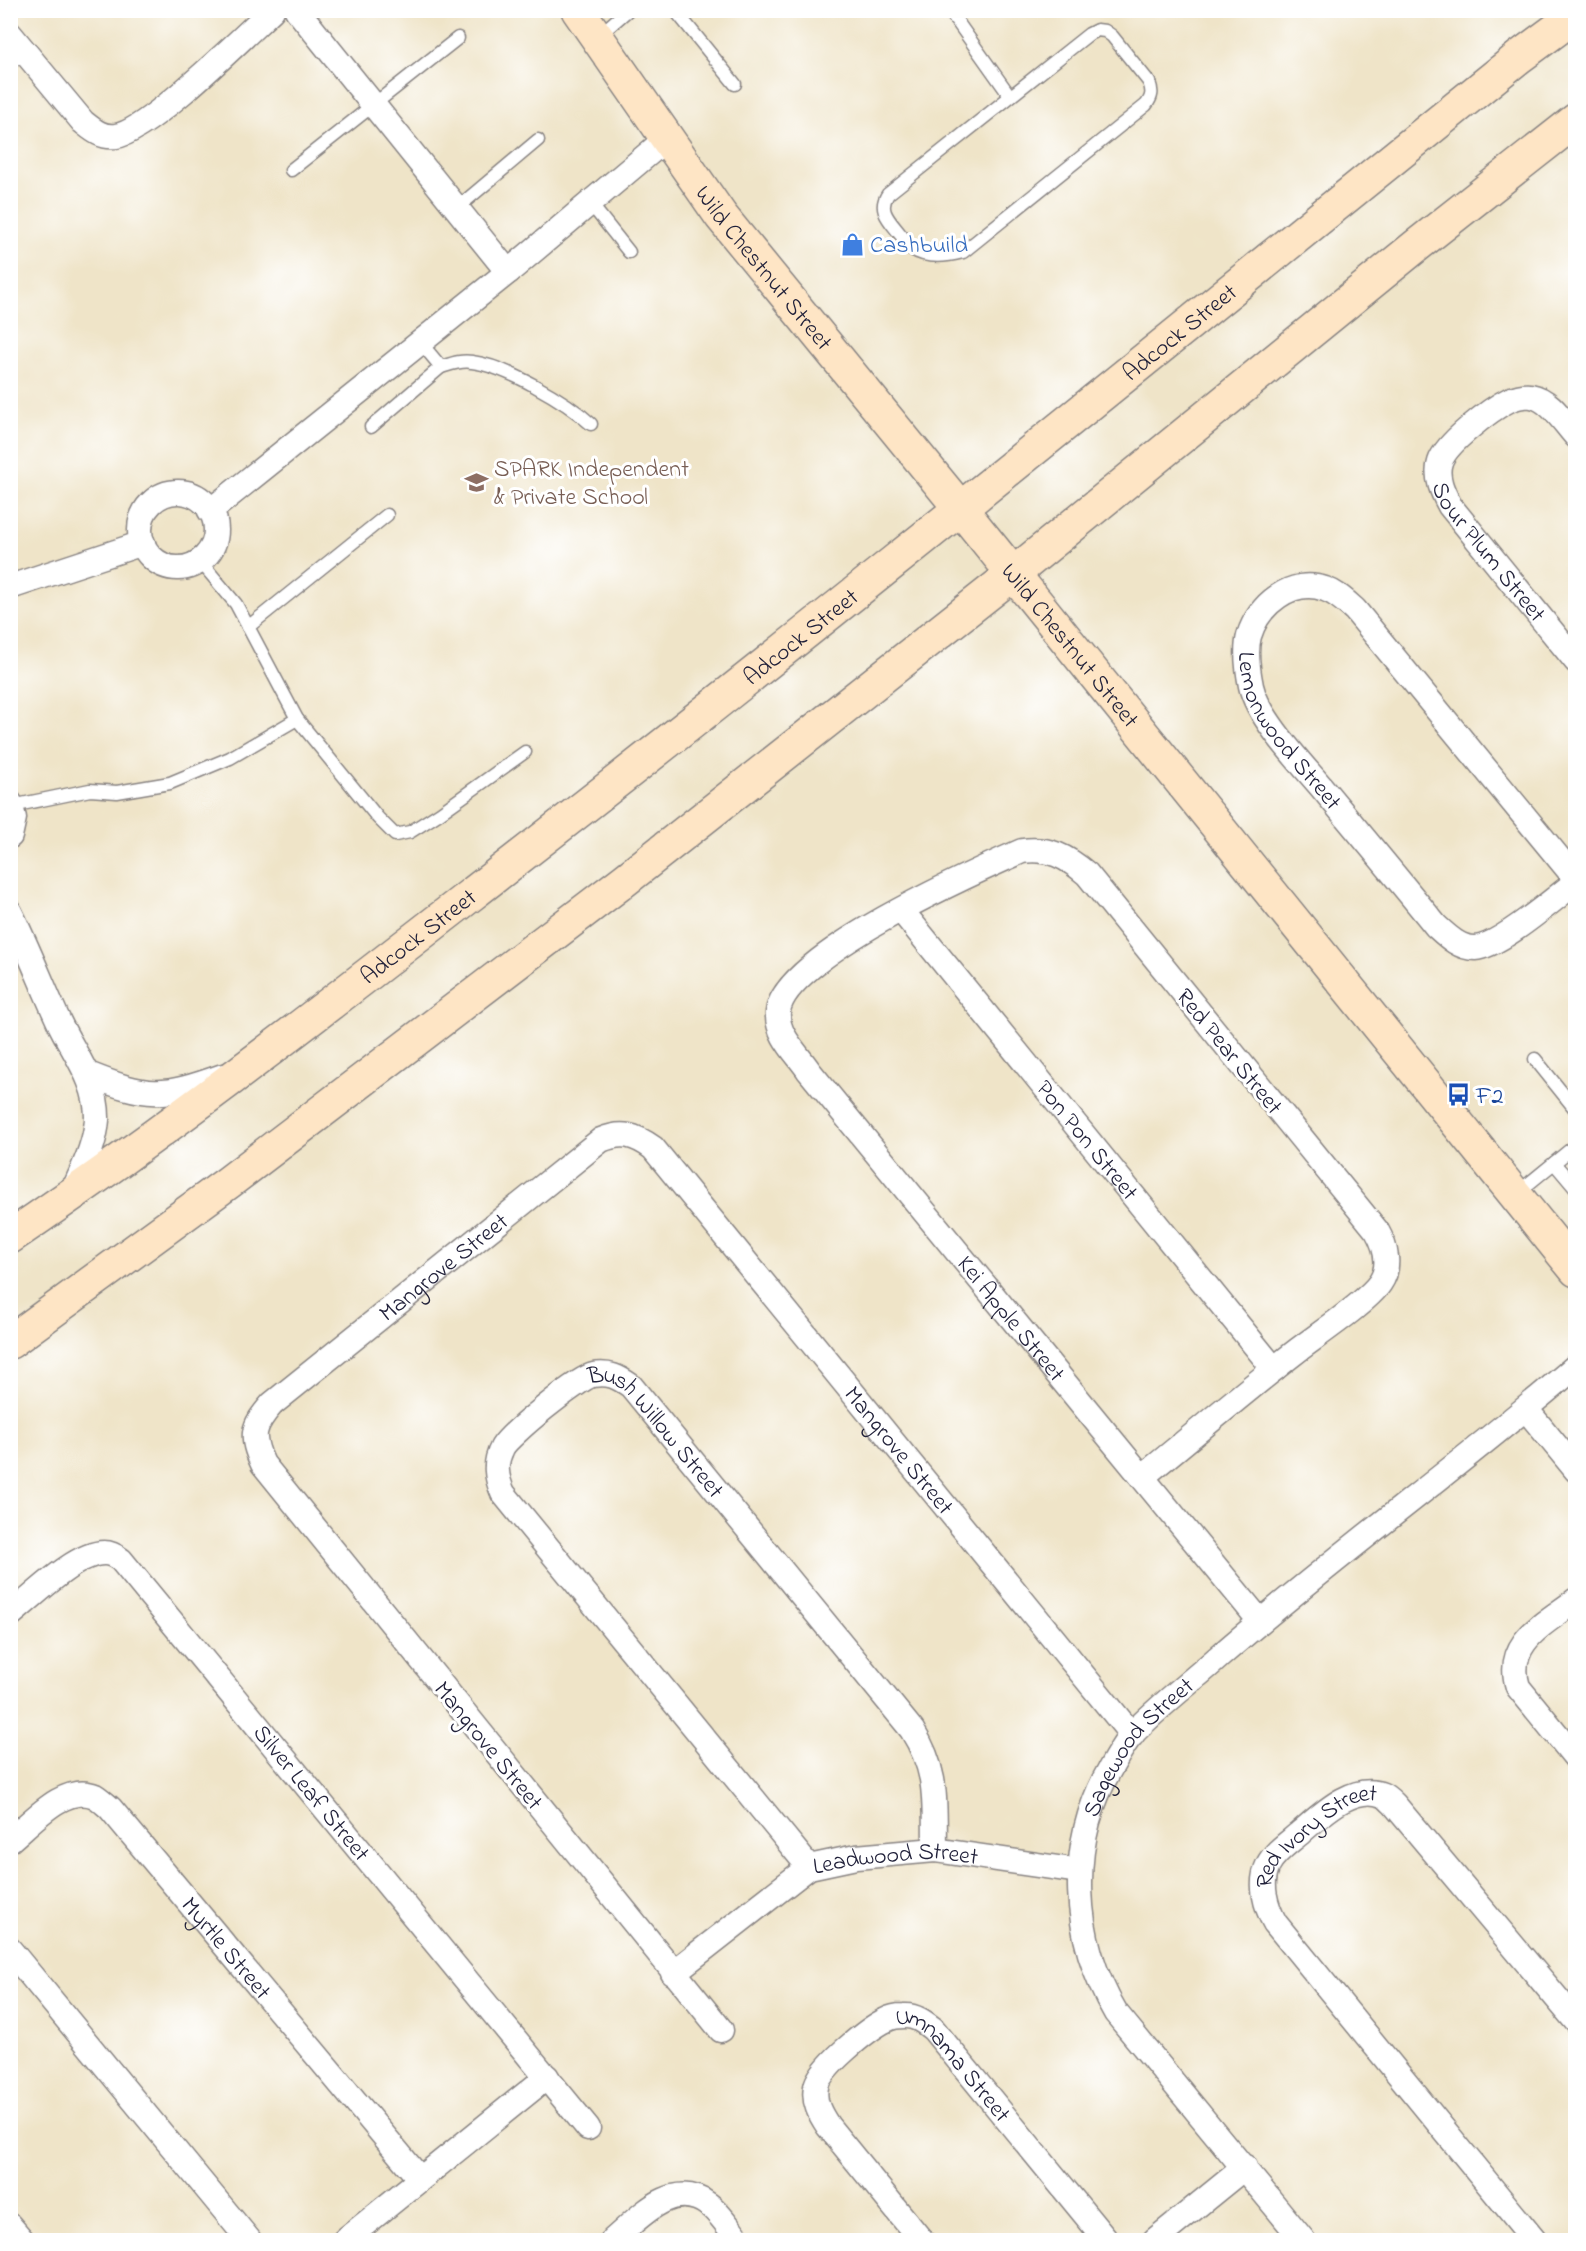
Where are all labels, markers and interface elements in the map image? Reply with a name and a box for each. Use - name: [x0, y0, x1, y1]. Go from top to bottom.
- street label: Wild Chestnut Street: [685, 179, 840, 359]
- place label: Cashbuild: [870, 229, 968, 264]
- shop icon: Cashbuild: [839, 231, 865, 257]
- street label: Adcock Street: [1116, 276, 1246, 391]
- place label: SPARK Independent & Private School: [494, 453, 689, 516]
- school or university icon: SPARK Independent & Private School: [463, 469, 489, 495]
- street label: Sour Plum Street: [1421, 477, 1553, 631]
- street label: Wild Chestnut Street: [991, 556, 1146, 736]
- street label: Adcock Street: [737, 581, 867, 695]
- street label: Lemonwood Street: [1227, 651, 1349, 819]
- street label: Adcock Street: [354, 882, 485, 994]
- street label: Red Pear Street: [1166, 982, 1290, 1123]
- street label: Pon Pon Street: [1026, 1074, 1145, 1209]
- place label: F2: [1475, 1080, 1504, 1115]
- bus stop icon: F2: [1445, 1082, 1471, 1108]
- street label: Mangrove Street: [372, 1206, 517, 1332]
- street label: Kei Apple Street: [947, 1249, 1072, 1391]
- street label: Bush Willow Street: [584, 1359, 731, 1507]
- street label: Mangrove Street: [834, 1380, 961, 1524]
- street label: Sagewood Street: [1075, 1670, 1203, 1822]
- street label: Mangrove Street: [424, 1674, 550, 1819]
- street label: Silver Leaf Street: [243, 1718, 377, 1870]
- street label: Red Ivory Street: [1249, 1777, 1378, 1889]
- street label: Leadwood Street: [810, 1835, 980, 1886]
- street label: Myrtle Street: [171, 1890, 278, 2008]
- street label: Umnama Street: [895, 2001, 1018, 2131]

